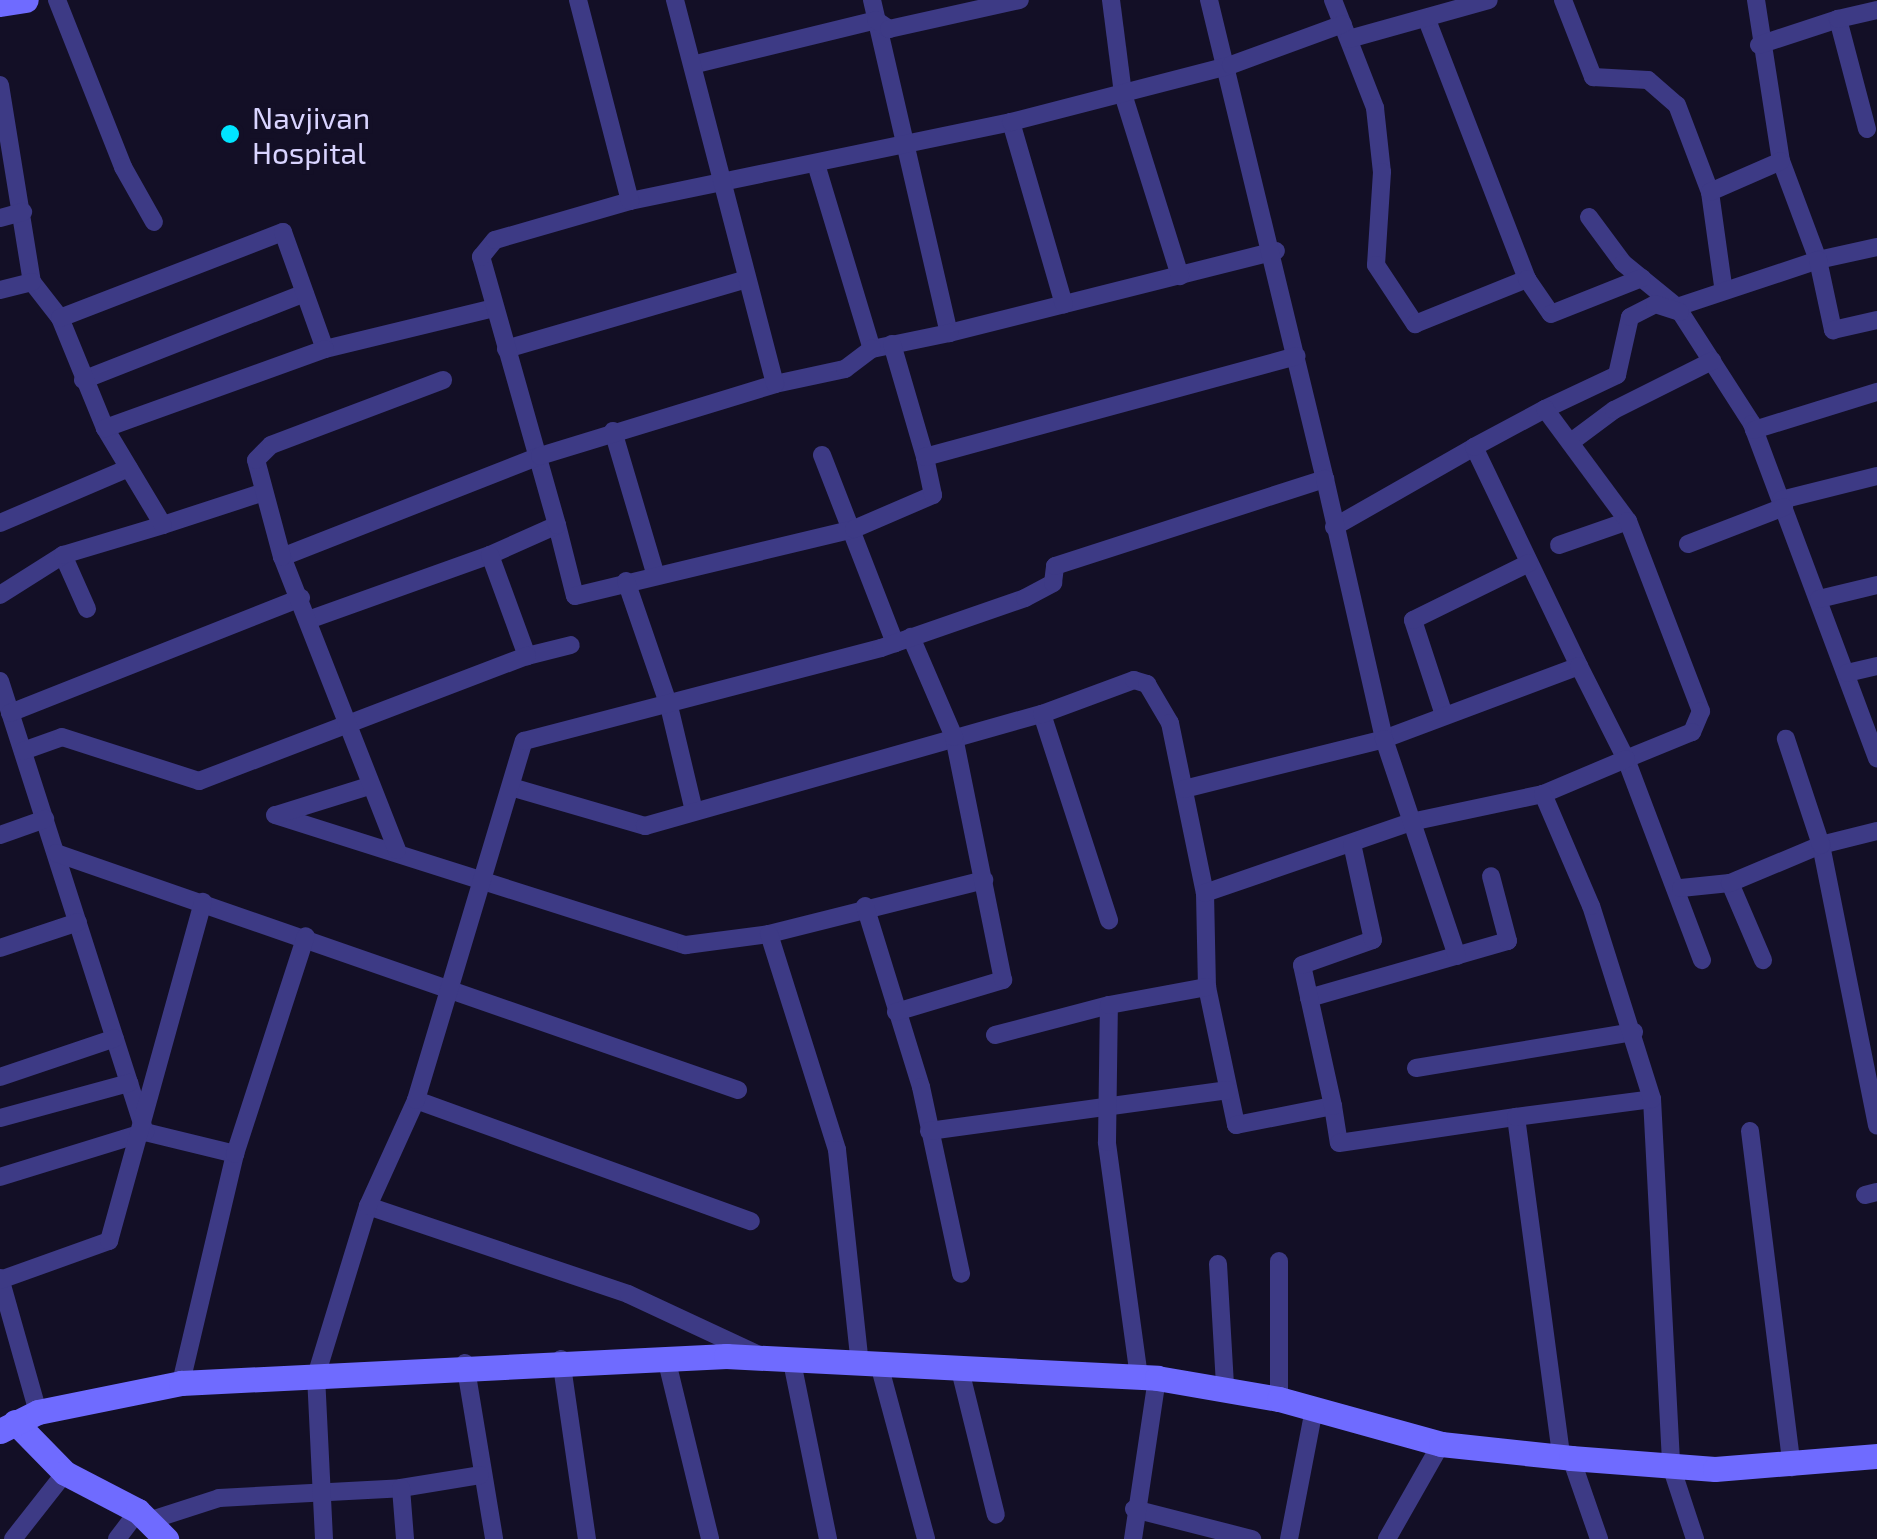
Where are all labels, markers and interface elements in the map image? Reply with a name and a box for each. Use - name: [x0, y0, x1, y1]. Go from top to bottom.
- place label: Navjivan Hospital: [252, 99, 370, 170]
- marker: Navjivan Hospital: [217, 121, 243, 147]

